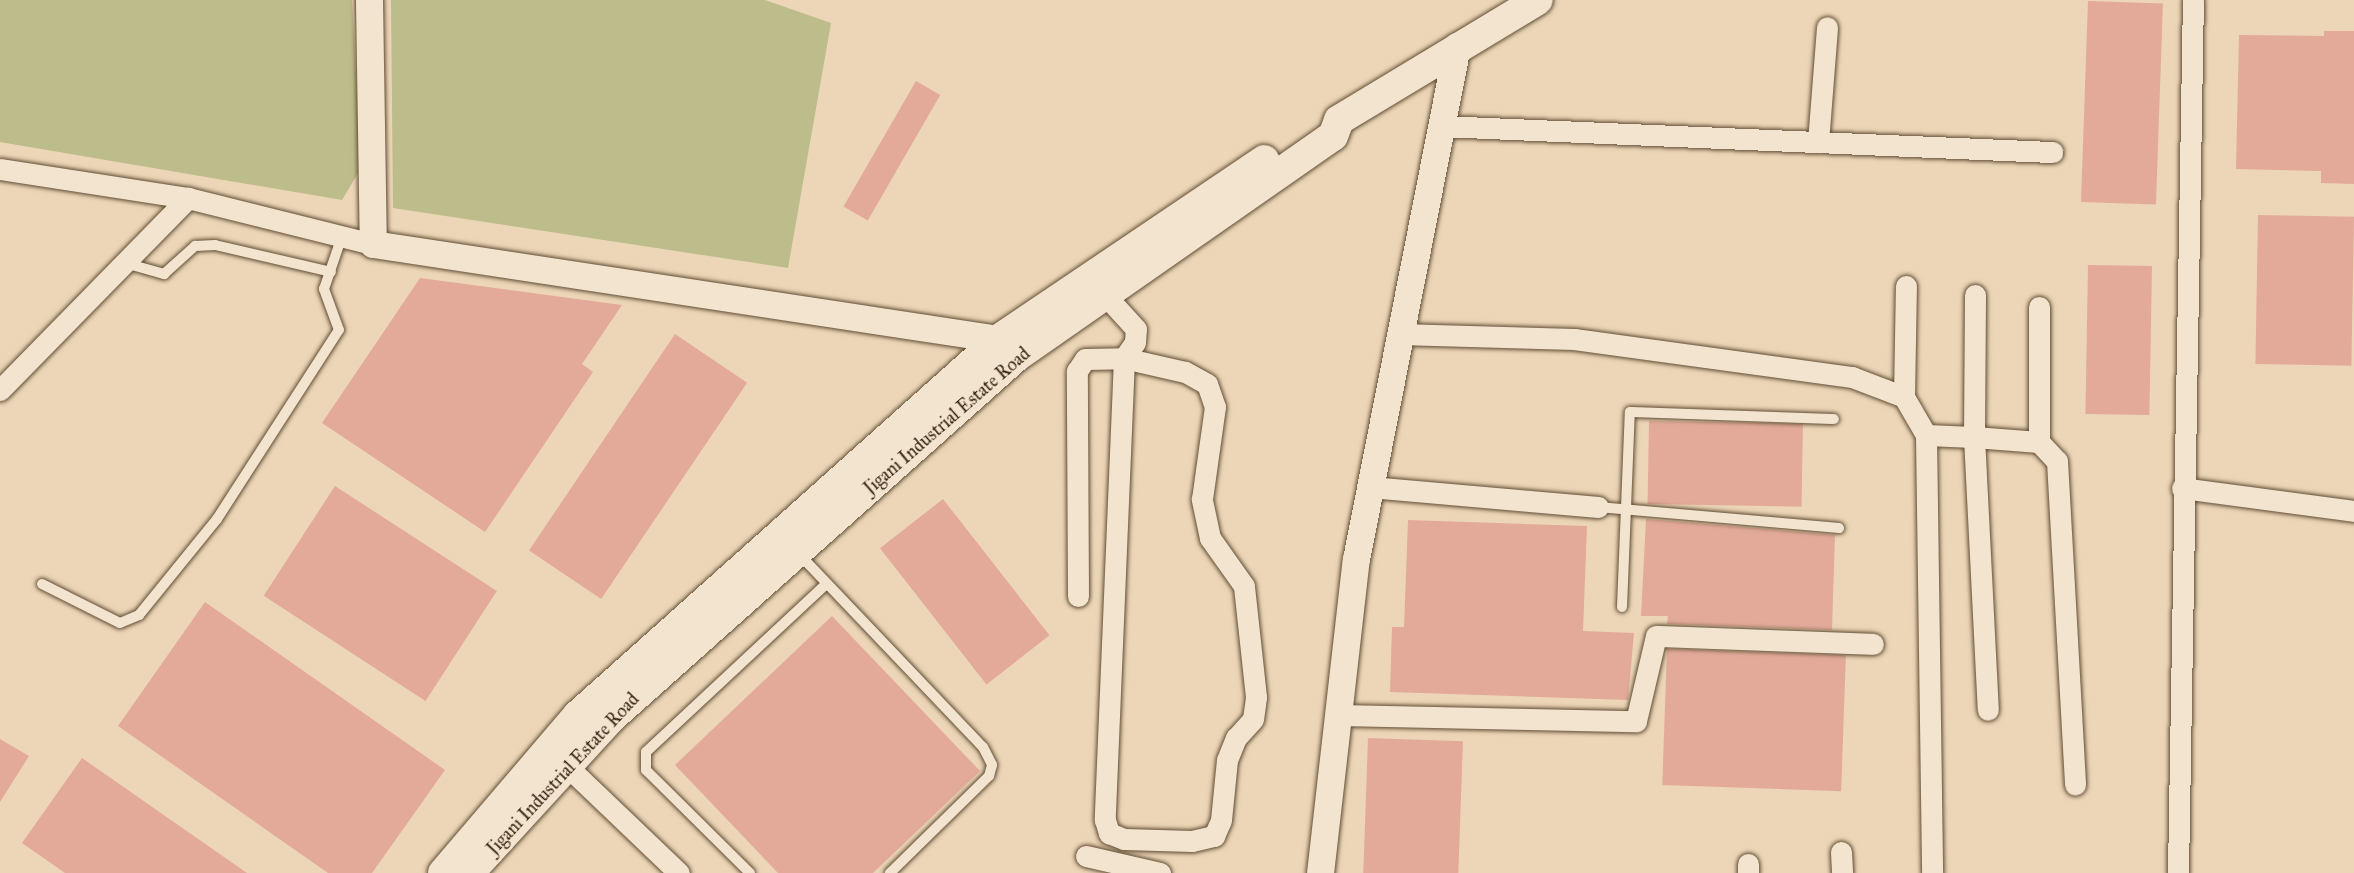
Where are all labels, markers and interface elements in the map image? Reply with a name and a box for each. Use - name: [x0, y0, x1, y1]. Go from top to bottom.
- street label: Jigani Industrial Estate Road: [859, 343, 1035, 499]
- street label: Jigani Industrial Estate Road: [482, 689, 644, 859]

